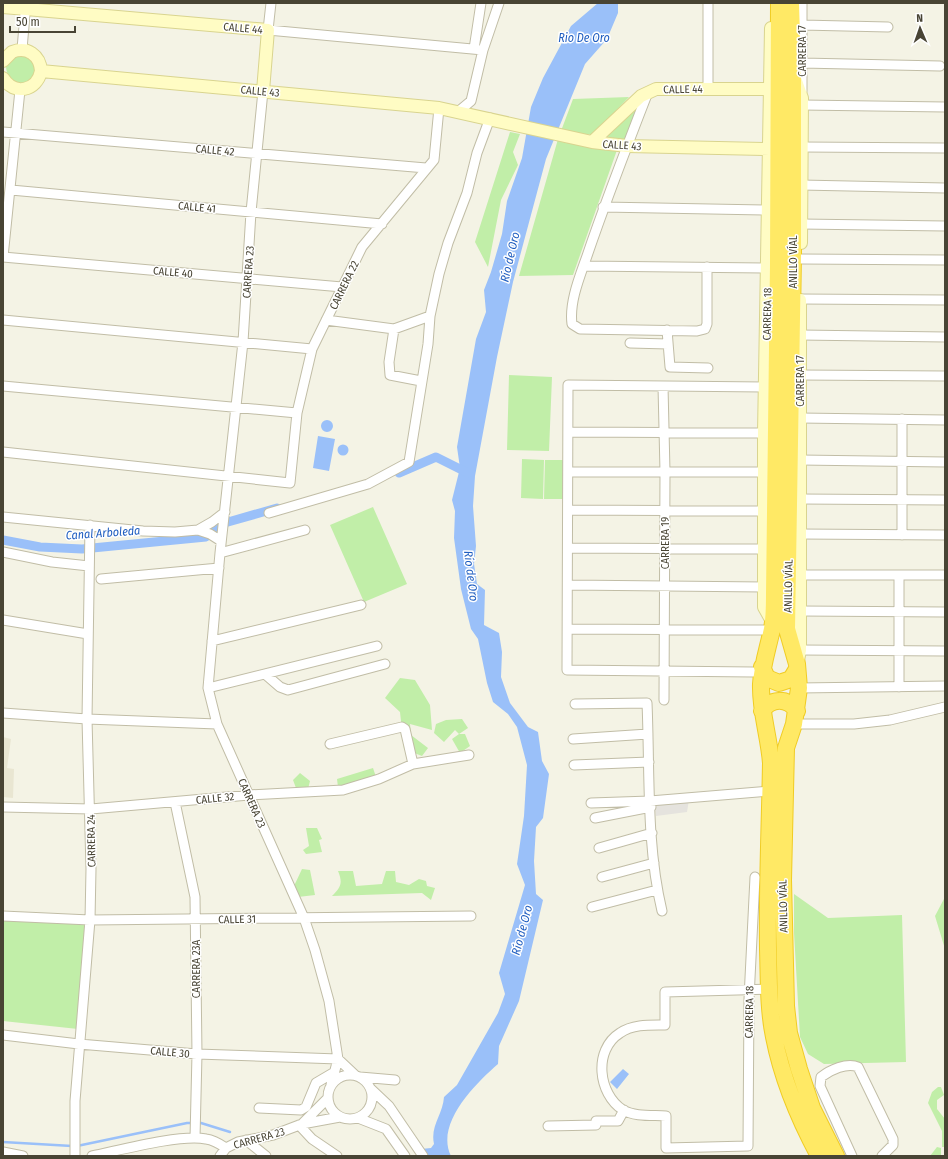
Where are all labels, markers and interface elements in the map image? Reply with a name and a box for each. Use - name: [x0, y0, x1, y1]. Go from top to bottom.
- scale bar: [10, 8, 75, 34]
- north arrow: [900, 8, 940, 48]
- text: N: [916, 12, 923, 25]
- text: 50 m: [16, 15, 40, 29]
- street label: CALLE 44: [223, 20, 264, 37]
- street label: CARRERA 17: [796, 25, 809, 77]
- water label: Rio De Oro: [558, 31, 610, 45]
- street label: CALLE 43: [240, 83, 280, 100]
- street label: CALLE 44: [663, 83, 704, 96]
- street label: CALLE 43: [602, 138, 642, 153]
- street label: CALLE 42: [195, 142, 235, 159]
- street label: CALLE 41: [178, 199, 216, 216]
- water label: Río de Oro: [497, 231, 523, 283]
- street label: ANILLO VÍAL: [786, 235, 800, 289]
- street label: CARRERA 23: [240, 245, 257, 299]
- street label: CARRERA 22: [327, 259, 362, 312]
- street label: CALLE 40: [153, 264, 194, 281]
- street label: CARRERA 18: [761, 287, 774, 340]
- street label: CARRERA 17: [794, 355, 807, 407]
- street label: CARRERA 19: [659, 517, 672, 569]
- water label: Canal Arboleda: [65, 523, 141, 543]
- water label: Río de Oro: [461, 550, 481, 602]
- street label: ANILLO VÍAL: [781, 559, 795, 613]
- street label: CARRERA 23: [235, 776, 268, 830]
- street label: CALLE 32: [195, 790, 235, 807]
- street label: CARRERA 24: [85, 814, 98, 868]
- street label: ANILLO VÍAL: [776, 879, 790, 933]
- water label: Río de Oro: [509, 904, 535, 956]
- street label: CALLE 31: [218, 913, 256, 926]
- street label: CARRERA 23A: [190, 940, 203, 998]
- street label: CARRERA 18: [743, 985, 756, 1038]
- street label: CALLE 30: [150, 1044, 190, 1061]
- street label: CARRERA 23: [232, 1125, 286, 1152]

